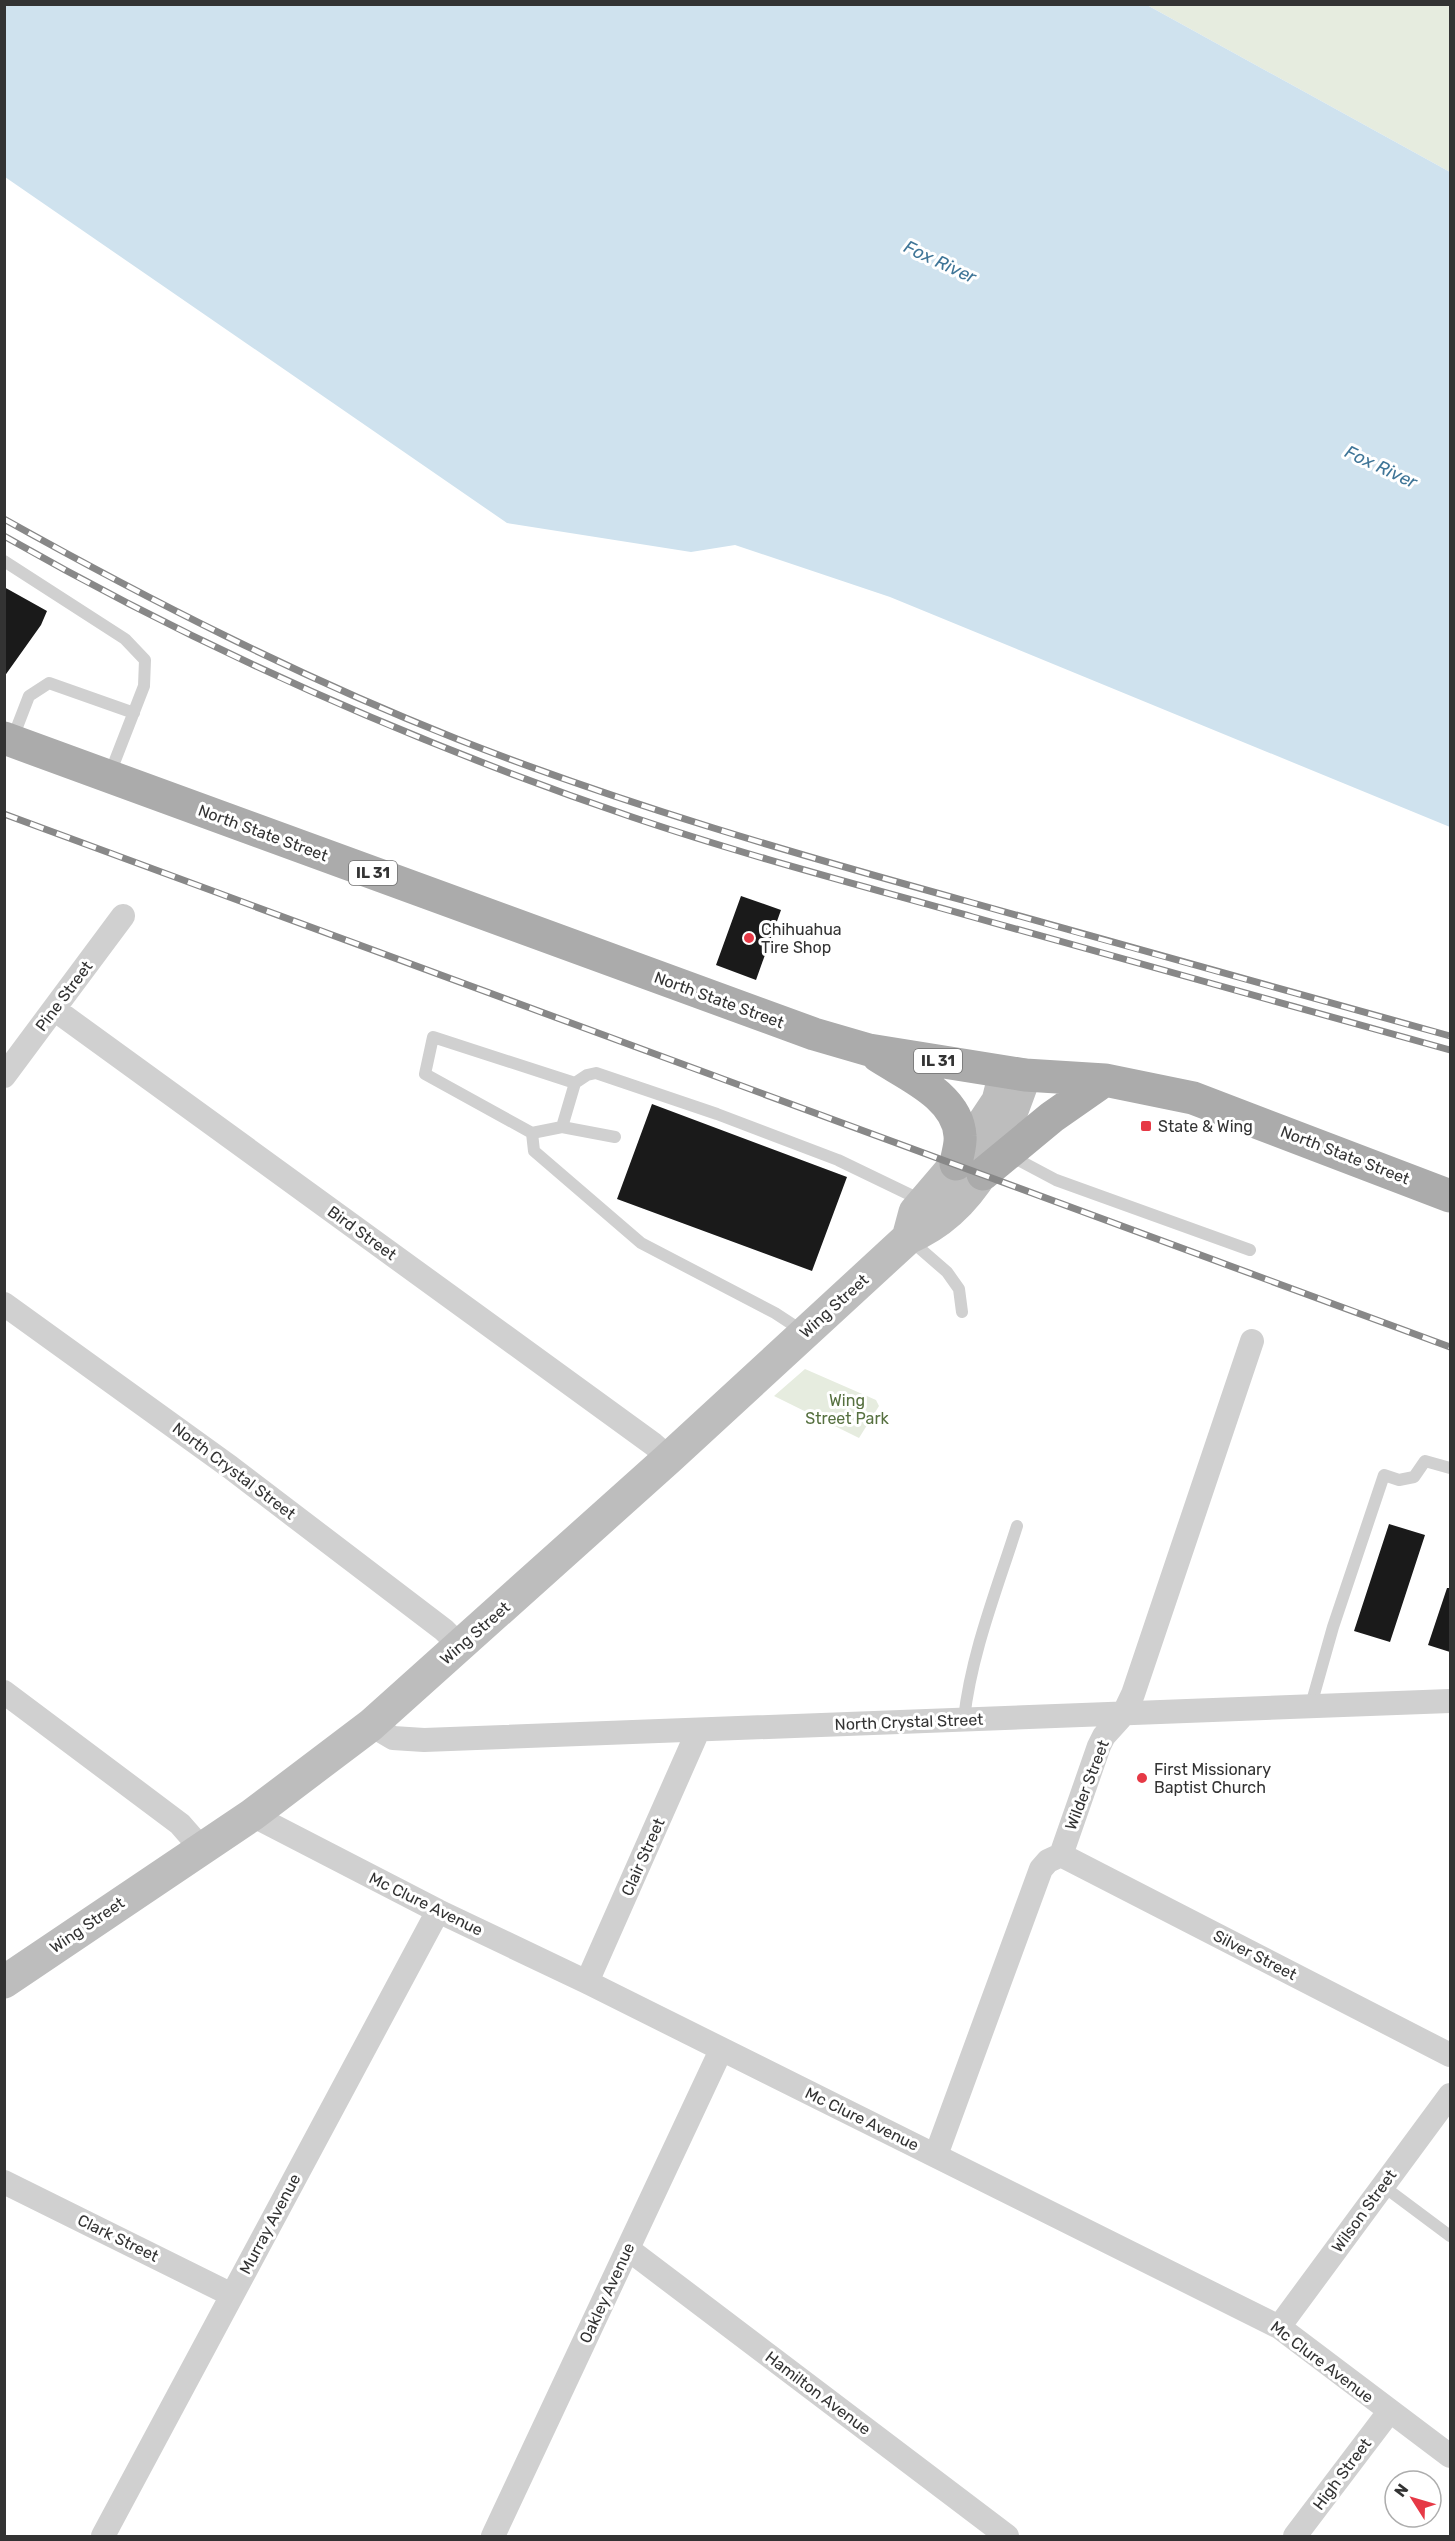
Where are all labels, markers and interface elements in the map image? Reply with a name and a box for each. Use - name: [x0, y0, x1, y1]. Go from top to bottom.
- water label: Fox River: [900, 236, 981, 289]
- water label: Fox River: [1341, 441, 1422, 494]
- street label: North State Street: [196, 801, 330, 865]
- road number: IL 31: [349, 861, 397, 885]
- place label: Chihuahua Tire Shop: [761, 920, 842, 957]
- marker: Chihuahua Tire Shop: [742, 931, 756, 945]
- street label: Pine Street: [31, 957, 97, 1035]
- street label: North State Street: [652, 968, 786, 1032]
- road number: IL 31: [914, 1049, 962, 1073]
- place label: State & Wing: [1158, 1117, 1253, 1136]
- marker: State & Wing: [1139, 1119, 1153, 1133]
- street label: North State Street: [1278, 1122, 1412, 1188]
- street label: Bird Street: [324, 1202, 400, 1264]
- street label: Wing Street: [796, 1270, 872, 1342]
- park label: Wing Street Park: [805, 1391, 889, 1428]
- street label: North Crystal Street: [169, 1419, 299, 1523]
- street label: Wing Street: [436, 1598, 514, 1668]
- street label: North Crystal Street: [834, 1710, 984, 1734]
- street label: Wilder Street: [1061, 1737, 1113, 1833]
- place label: First Missionary Baptist Church: [1154, 1760, 1271, 1797]
- marker: First Missionary Baptist Church: [1135, 1771, 1149, 1785]
- street label: Clair Street: [617, 1815, 669, 1899]
- street label: Mc Clure Avenue: [366, 1868, 486, 1940]
- street label: Wing Street: [46, 1893, 128, 1957]
- street label: Silver Street: [1210, 1926, 1300, 1984]
- street label: Mc Clure Avenue: [802, 2083, 922, 2155]
- street label: Wilson Street: [1328, 2166, 1400, 2256]
- street label: Murray Avenue: [236, 2171, 304, 2277]
- street label: Clark Street: [74, 2210, 162, 2266]
- street label: Oakley Avenue: [575, 2240, 639, 2346]
- street label: Mc Clure Avenue: [1267, 2317, 1377, 2407]
- street label: Hamilton Avenue: [762, 2347, 874, 2439]
- street label: High Street: [1309, 2434, 1375, 2514]
- north arrow: [1383, 2469, 1443, 2529]
- text: N: [1390, 2480, 1412, 2501]

